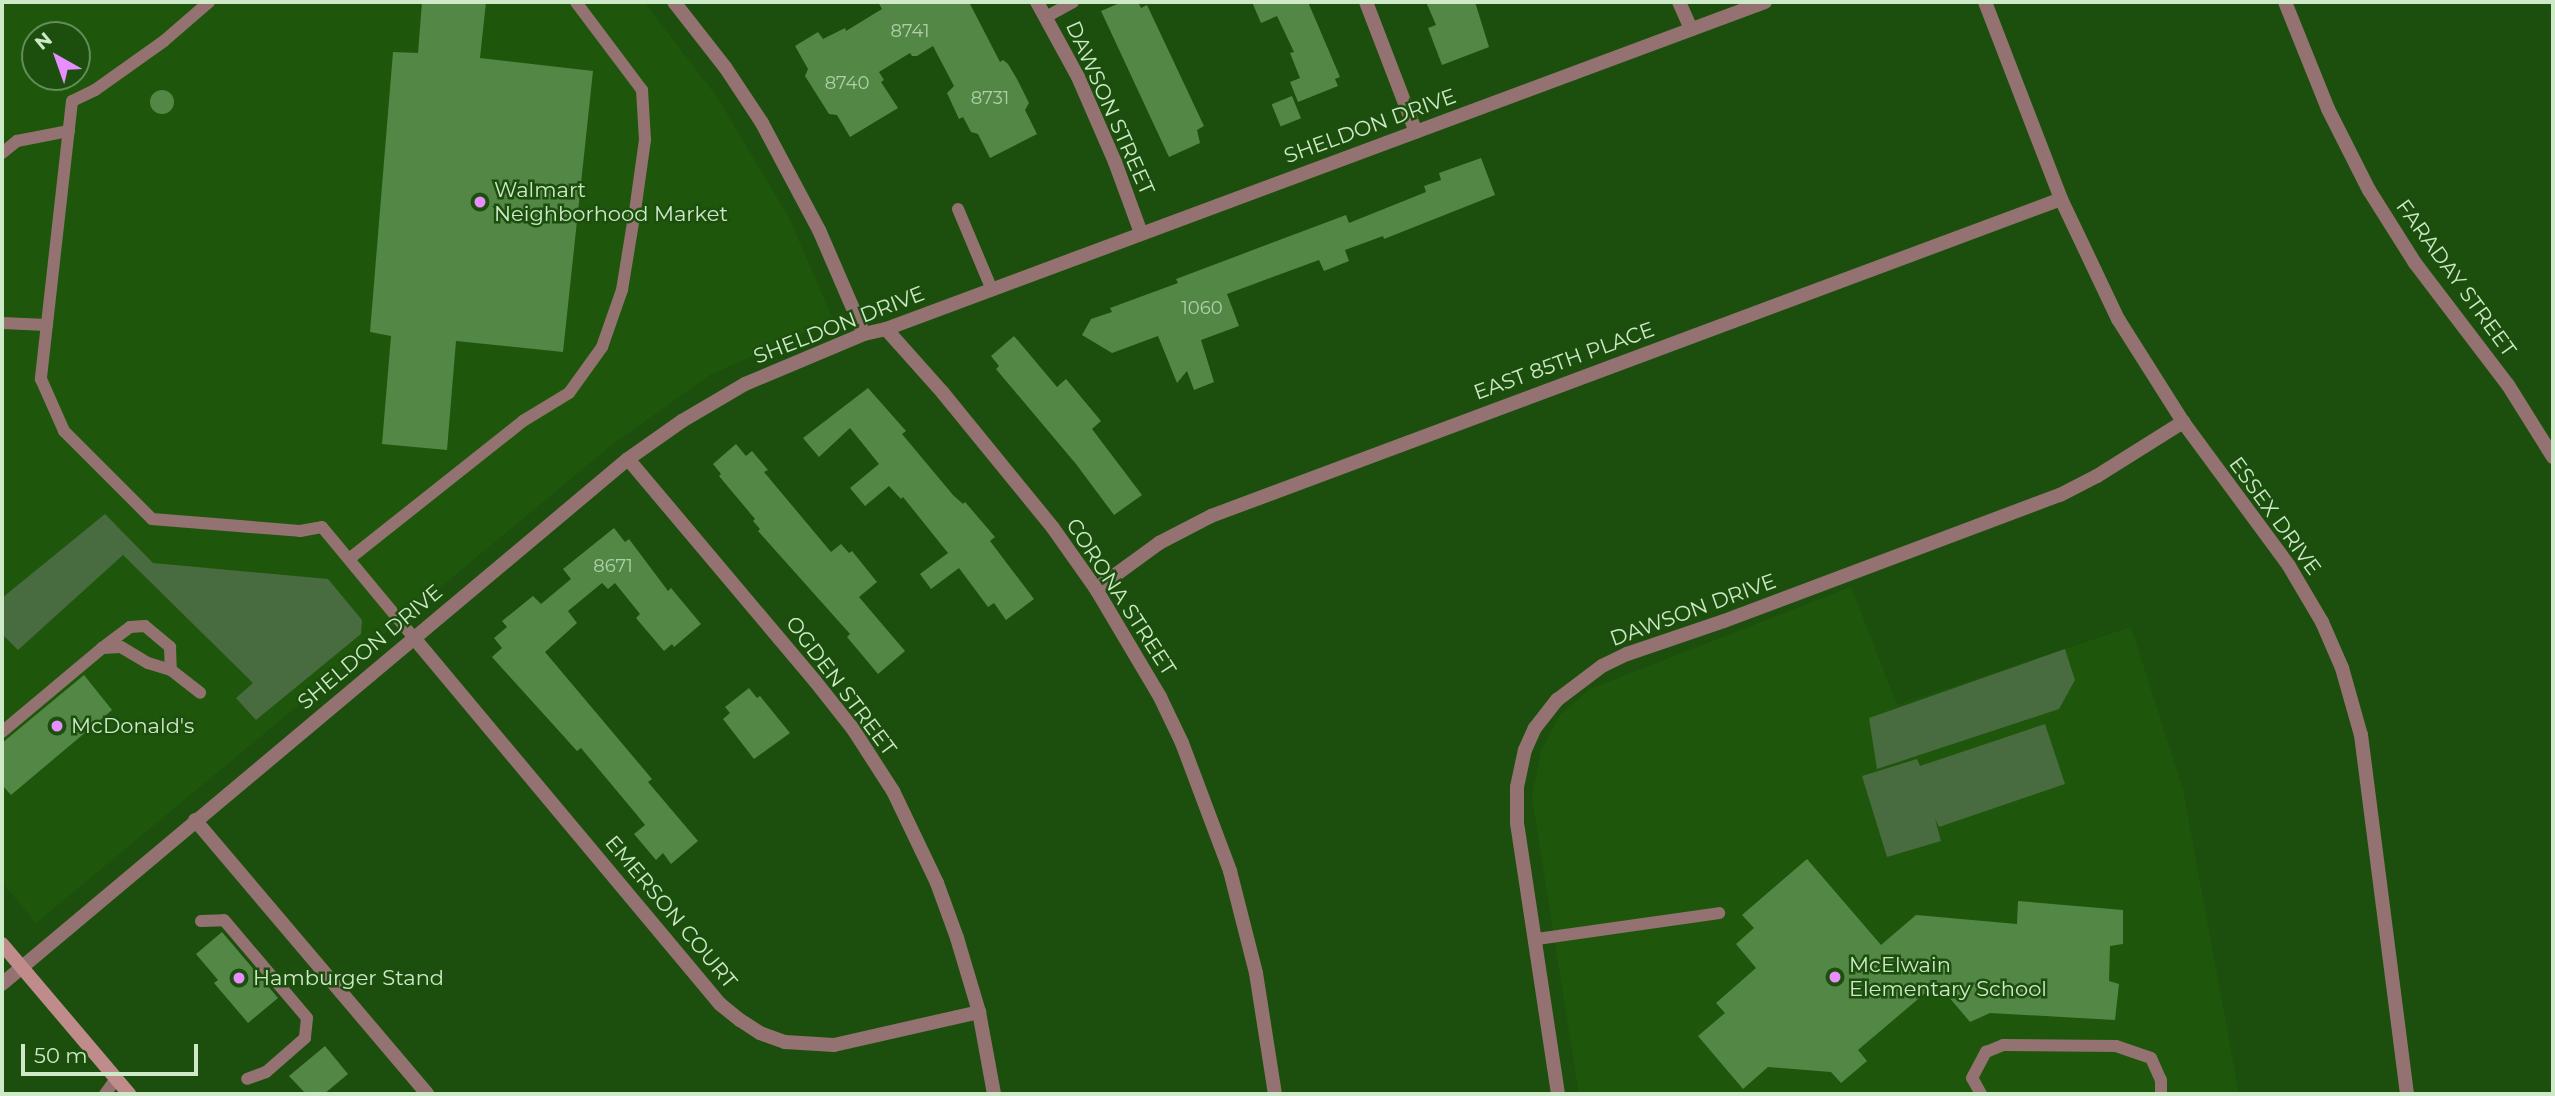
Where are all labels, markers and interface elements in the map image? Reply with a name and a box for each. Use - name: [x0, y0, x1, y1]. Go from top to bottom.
- street label: DAWSON STREET: [1060, 17, 1160, 199]
- house number: 8741: [891, 20, 929, 42]
- north arrow: [21, 21, 91, 91]
- text: N: [30, 27, 57, 55]
- house number: 8740: [825, 72, 869, 94]
- street label: SHELDON DRIVE: [1281, 83, 1459, 169]
- house number: 8731: [971, 87, 1009, 109]
- place label: Walmart Neighborhood Market: [494, 177, 728, 227]
- marker: Walmart Neighborhood Market: [472, 194, 488, 210]
- street label: FARADAY STREET: [2391, 195, 2521, 361]
- street label: SHELDON DRIVE: [750, 281, 928, 369]
- house number: 1060: [1181, 297, 1223, 319]
- street label: EAST 85TH PLACE: [1470, 317, 1658, 405]
- street label: ESSEX DRIVE: [2224, 452, 2326, 580]
- street label: CORONA STREET: [1061, 514, 1181, 680]
- house number: 8671: [593, 555, 633, 577]
- street label: DAWSON DRIVE: [1607, 568, 1779, 652]
- street label: SHELDON DRIVE: [293, 579, 447, 715]
- street label: OGDEN STREET: [780, 611, 902, 761]
- place label: McDonald's: [71, 713, 194, 739]
- marker: McDonald's: [49, 718, 65, 734]
- street label: EMERSON COURT: [600, 830, 742, 994]
- place label: McElwain Elementary School: [1849, 952, 2047, 1002]
- place label: Hamburger Stand: [253, 965, 444, 991]
- marker: McElwain Elementary School: [1827, 969, 1843, 985]
- marker: Hamburger Stand: [231, 970, 247, 986]
- scale bar: [24, 1030, 201, 1074]
- text: 50 m: [34, 1043, 88, 1068]

